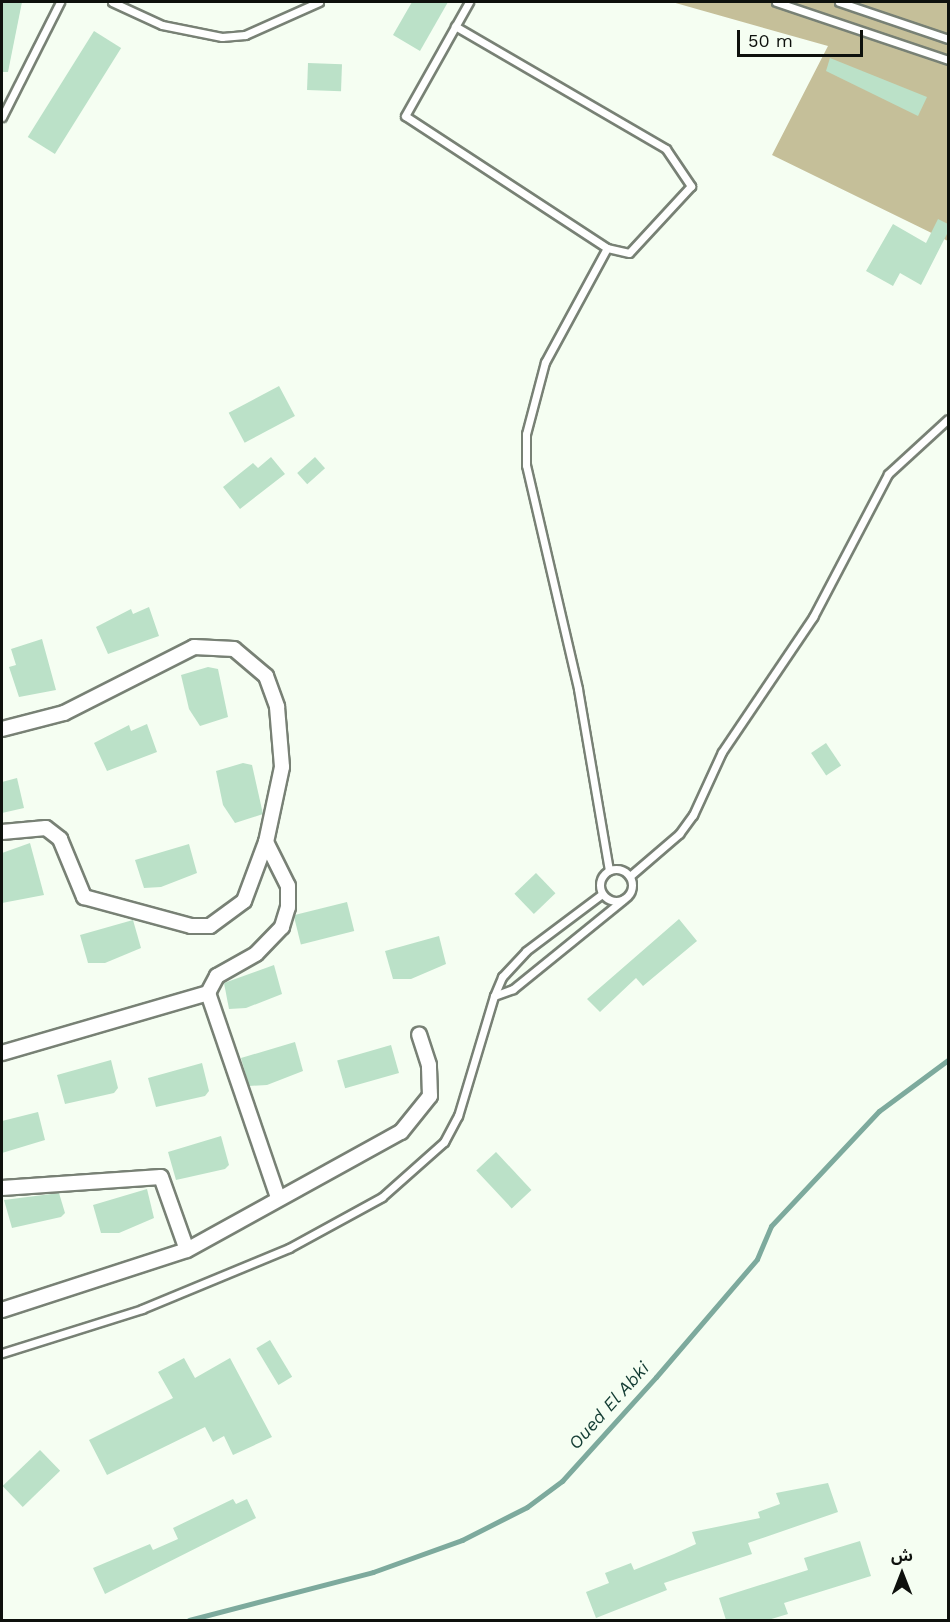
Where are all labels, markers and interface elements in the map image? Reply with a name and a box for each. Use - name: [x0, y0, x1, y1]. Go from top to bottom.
- scale bar: [740, 18, 866, 56]
- text: 50 m: [748, 30, 793, 51]
- water label: Oued El Abki: [564, 1357, 654, 1455]
- north arrow: [872, 1544, 932, 1604]
- text: ش: [891, 1546, 913, 1565]

